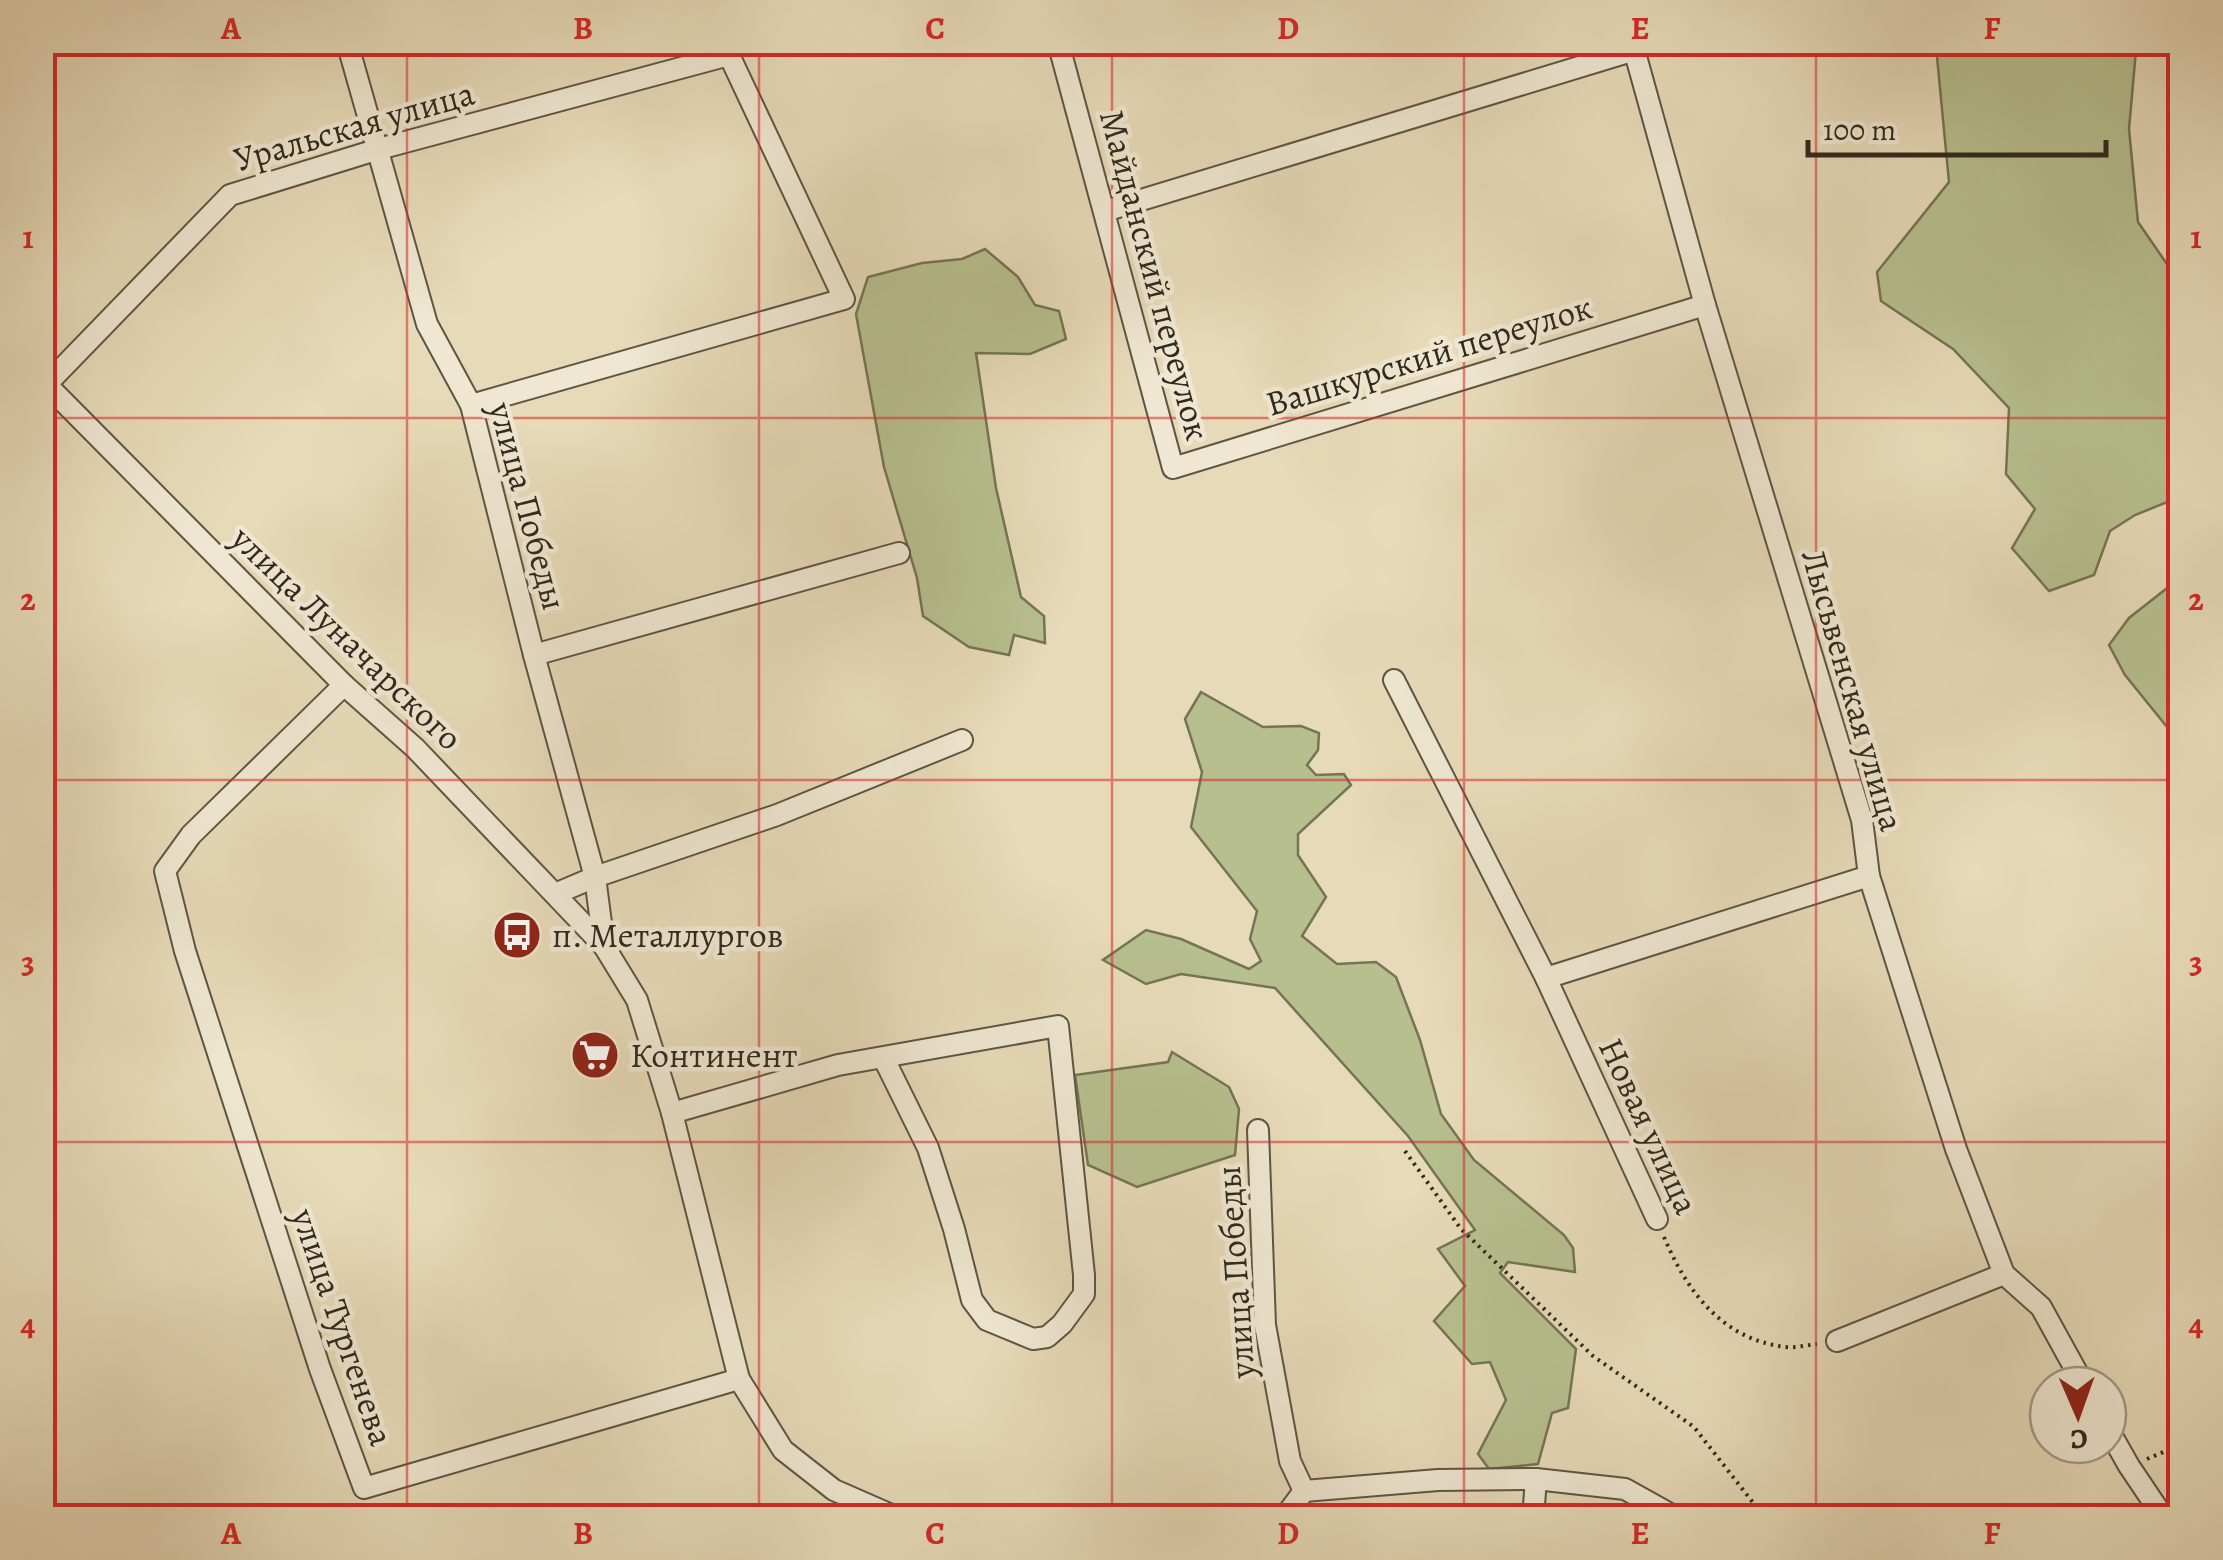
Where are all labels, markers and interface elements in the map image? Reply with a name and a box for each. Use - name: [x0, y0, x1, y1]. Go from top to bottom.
- text: A: [220, 6, 242, 50]
- text: B: [573, 6, 593, 50]
- text: C: [925, 6, 945, 50]
- text: D: [1277, 6, 1299, 50]
- text: E: [1630, 6, 1650, 50]
- text: F: [1984, 6, 2001, 50]
- street label: Уральская улица: [228, 69, 480, 183]
- scale bar: [1808, 95, 2106, 157]
- street label: Майданский переулок: [1088, 104, 1222, 446]
- text: 100 m: [1823, 110, 1896, 150]
- text: 1: [22, 215, 34, 259]
- text: 1: [2190, 215, 2202, 259]
- street label: Вашкурский переулок: [1260, 283, 1598, 427]
- street label: улица Победы: [477, 396, 579, 615]
- street label: улица Луначарского: [220, 514, 473, 761]
- street label: Лысьвенская улица: [1790, 543, 1916, 837]
- text: 2: [20, 577, 36, 621]
- text: 2: [2188, 577, 2204, 621]
- bus stop icon: п. Металлургов: [491, 909, 543, 961]
- place label: п. Металлургов: [552, 911, 783, 959]
- text: 3: [21, 940, 35, 984]
- text: 3: [2189, 940, 2203, 984]
- supermarket icon: Континент: [569, 1029, 621, 1081]
- street label: Новая улица: [1587, 1030, 1711, 1222]
- place label: Континент: [630, 1031, 798, 1079]
- street label: улица Победы: [1204, 1164, 1266, 1381]
- street label: улица Тургенева: [280, 1201, 406, 1452]
- text: 4: [20, 1302, 36, 1346]
- text: 4: [2188, 1302, 2204, 1346]
- north arrow: [2028, 1365, 2128, 1465]
- text: С: [2070, 1420, 2088, 1458]
- text: A: [220, 1511, 242, 1555]
- text: B: [573, 1511, 593, 1555]
- text: C: [925, 1511, 945, 1555]
- text: D: [1277, 1511, 1299, 1555]
- text: E: [1630, 1511, 1650, 1555]
- text: F: [1984, 1511, 2001, 1555]

